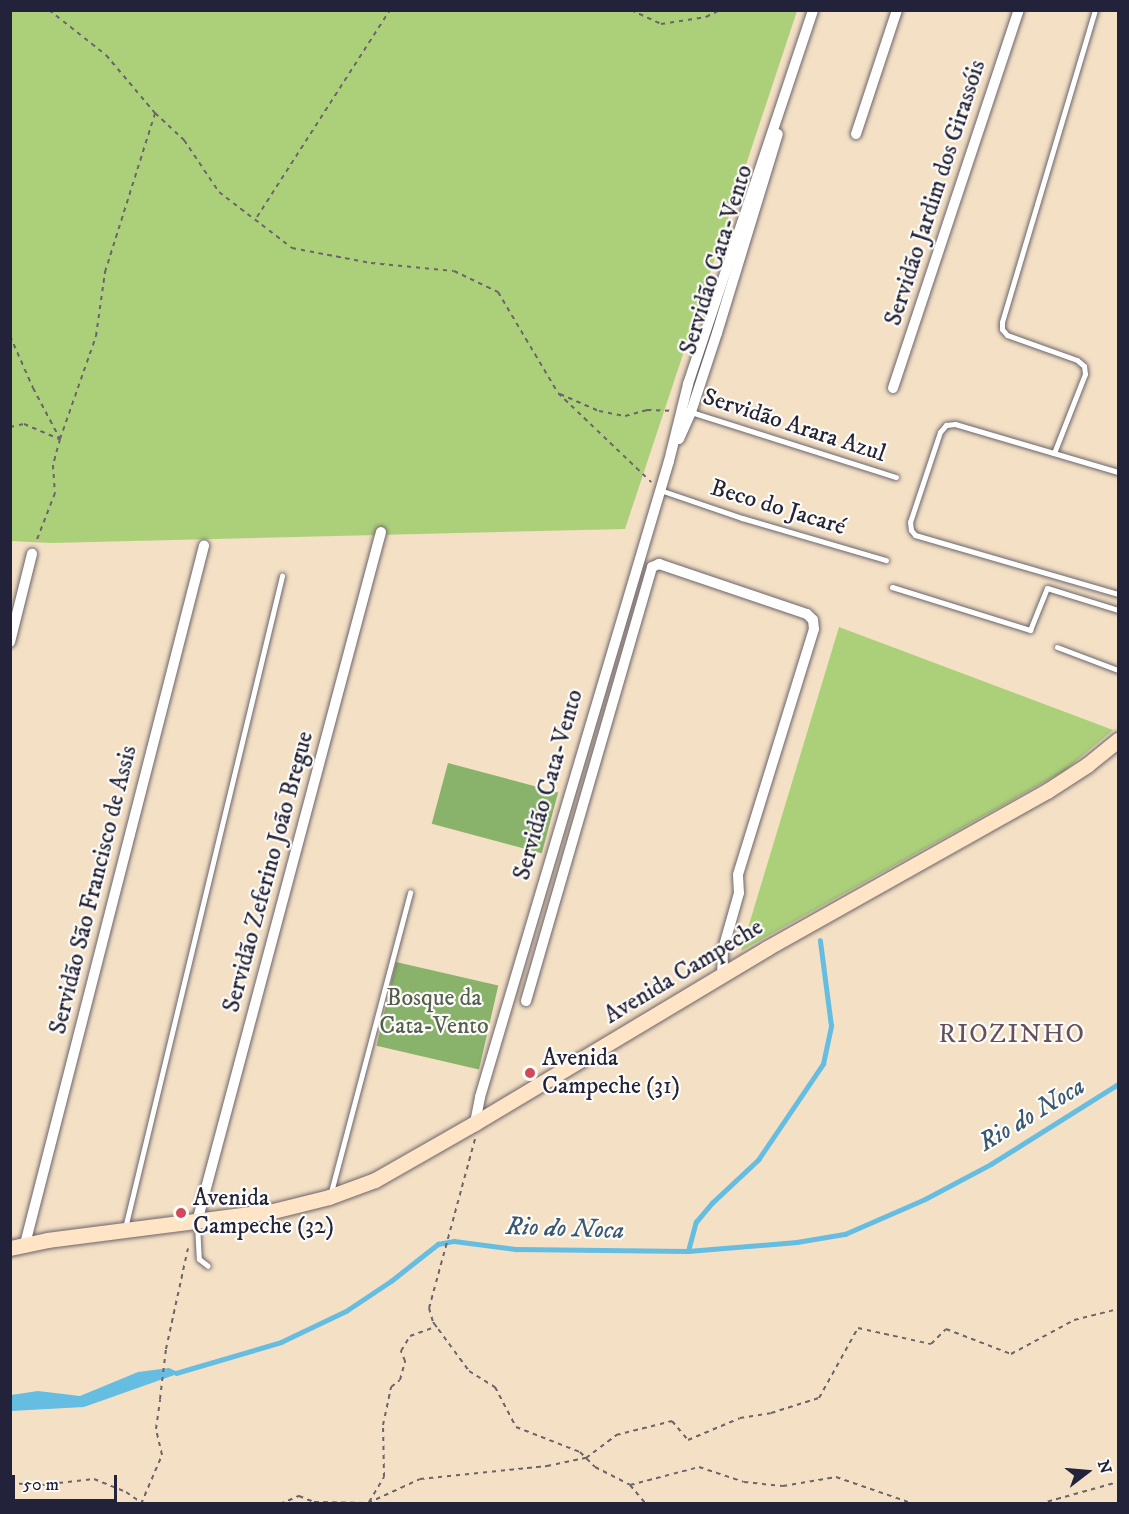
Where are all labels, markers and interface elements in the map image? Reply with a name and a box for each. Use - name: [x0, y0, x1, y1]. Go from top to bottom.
- street label: Servidão Jardim dos Girassóis: [879, 56, 993, 330]
- street label: Servidão Cata-Vento: [674, 162, 760, 358]
- street label: Servidão Arara Azul: [699, 383, 889, 469]
- street label: Beco do Jacaré: [707, 474, 849, 542]
- street label: Servidão Cata-Vento: [508, 686, 590, 884]
- street label: Servidão Zeferino João Bregue: [218, 728, 320, 1016]
- street label: Servidão São Francisco de Assis: [44, 743, 144, 1037]
- street label: Avenida Campeche: [599, 913, 769, 1031]
- park label: Bosque da Cata-Vento: [379, 985, 489, 1041]
- district label: RIOZINHO: [939, 1019, 1085, 1051]
- place label: Avenida Campeche (31): [542, 1045, 680, 1101]
- marker: Avenida Campeche (31): [523, 1066, 537, 1080]
- water label: Rio do Noca: [973, 1071, 1091, 1159]
- place label: Avenida Campeche (32): [193, 1185, 334, 1241]
- marker: Avenida Campeche (32): [174, 1206, 188, 1220]
- water label: Rio do Noca: [505, 1211, 625, 1247]
- north arrow: [1057, 1442, 1117, 1502]
- text: N: [1093, 1458, 1116, 1476]
- scale bar: [15, 1463, 120, 1501]
- text: 50 m: [23, 1474, 59, 1496]

